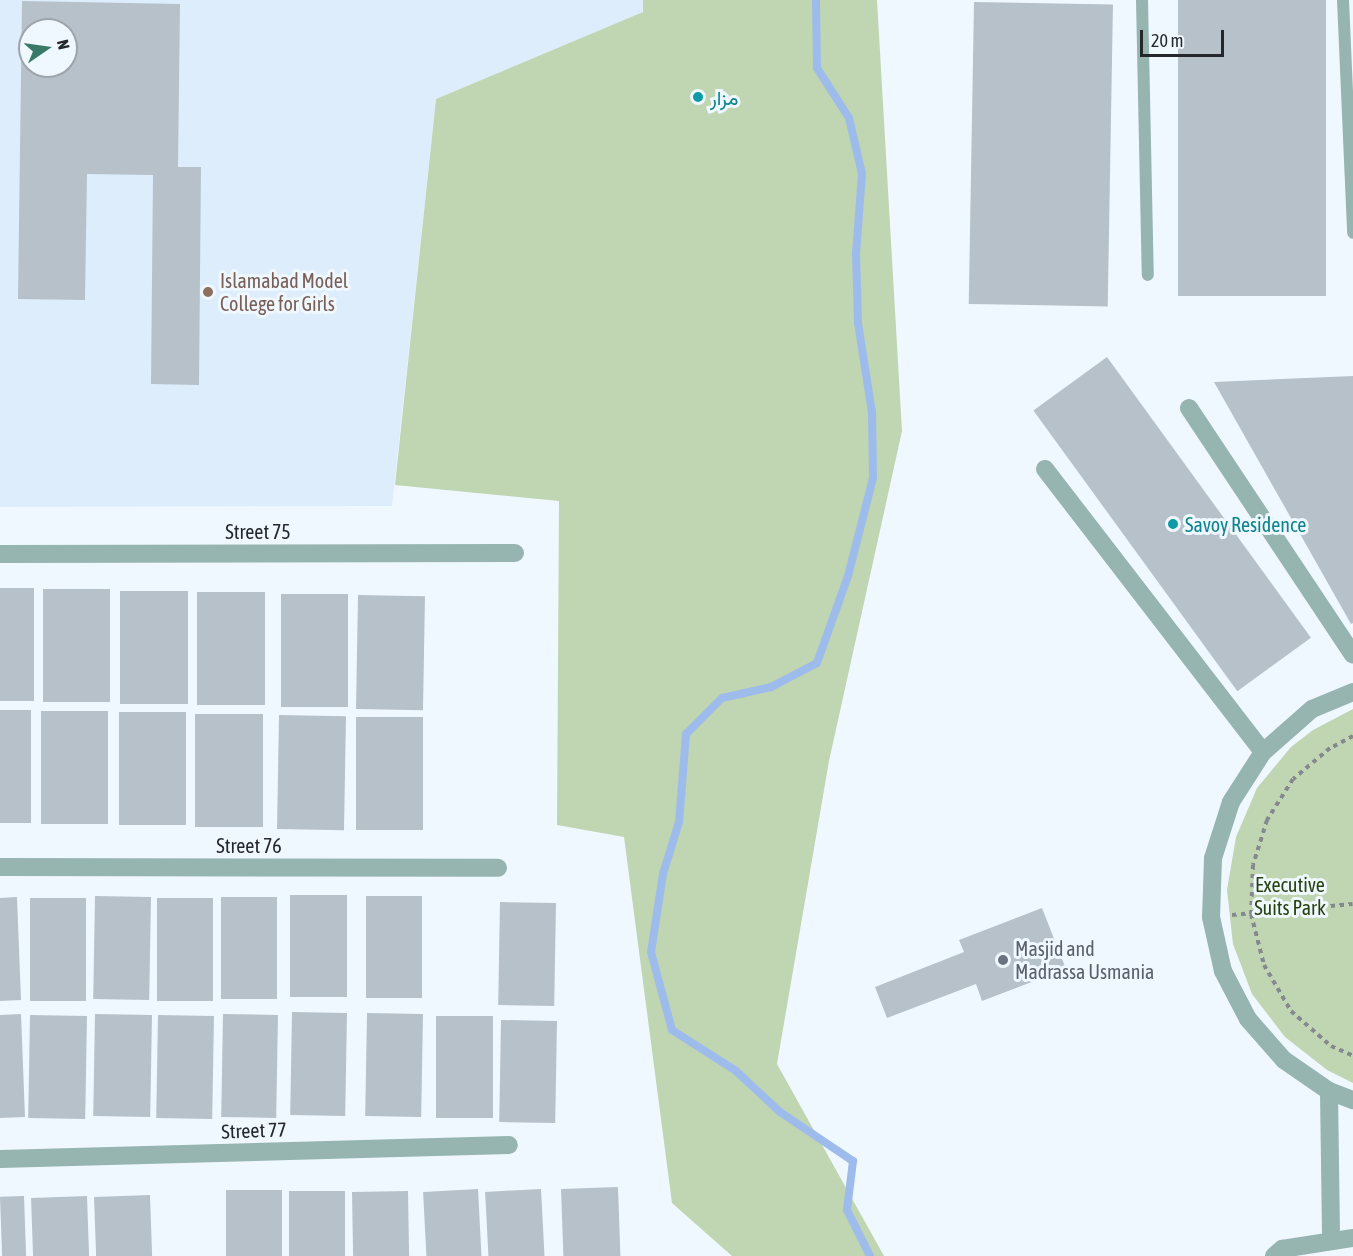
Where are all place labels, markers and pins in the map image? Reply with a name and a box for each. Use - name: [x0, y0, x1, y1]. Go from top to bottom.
- place label: مزار: [710, 85, 739, 109]
- marker: مزار: [691, 90, 705, 104]
- place label: Islamabad Model College for Girls: [220, 268, 348, 315]
- marker: Islamabad Model College for Girls: [201, 285, 215, 299]
- place label: Savoy Residence: [1185, 512, 1306, 536]
- marker: Savoy Residence: [1166, 517, 1180, 531]
- place label: Masjid and Madrassa Usmania: [1015, 936, 1154, 983]
- marker: Masjid and Madrassa Usmania: [996, 953, 1010, 967]

